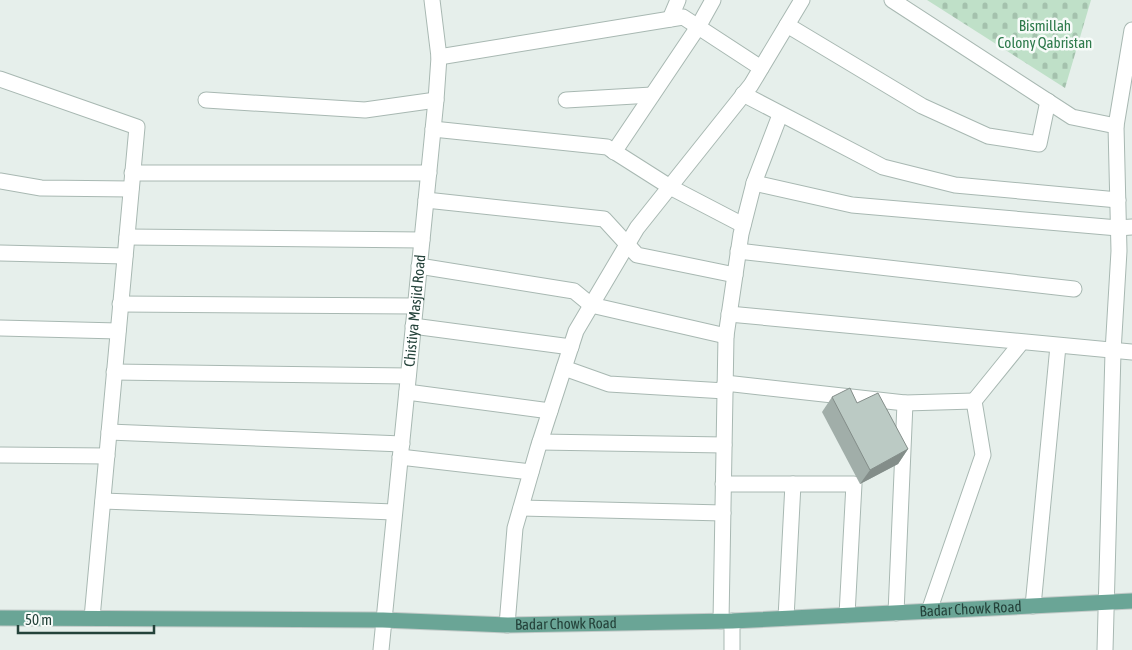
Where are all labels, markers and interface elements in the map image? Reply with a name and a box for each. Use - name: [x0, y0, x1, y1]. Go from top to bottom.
- park label: Bismillah Colony Qabristan: [998, 17, 1092, 51]
- street label: Chistiya Masjid Road: [400, 254, 429, 368]
- street label: Badar Chowk Road: [919, 598, 1022, 620]
- scale bar: [18, 602, 154, 634]
- text: 50 m: [25, 611, 52, 628]
- street label: Badar Chowk Road: [515, 614, 617, 633]

